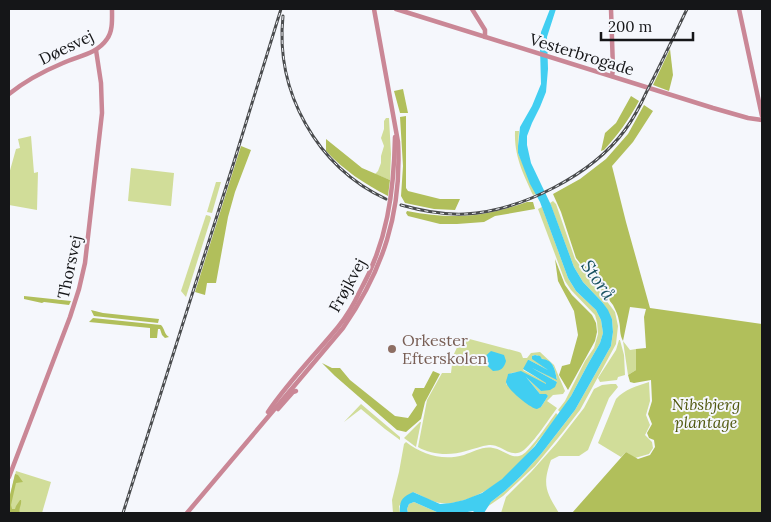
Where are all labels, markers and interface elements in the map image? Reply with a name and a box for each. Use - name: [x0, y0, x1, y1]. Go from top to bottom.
- scale bar: [601, 10, 694, 42]
- text: 200 m: [608, 17, 652, 36]
- street label: Døesvej: [35, 25, 97, 69]
- street label: Vesterbrogade: [526, 28, 637, 80]
- street label: Thorsvej: [53, 233, 85, 301]
- street label: Frøjkvej: [324, 255, 370, 315]
- water label: Storå: [576, 255, 620, 304]
- place label: Orkester Efterskolen: [402, 330, 488, 368]
- marker: Orkester Efterskolen: [386, 343, 398, 355]
- park label: Nibsbjerg plantage: [672, 394, 740, 432]

